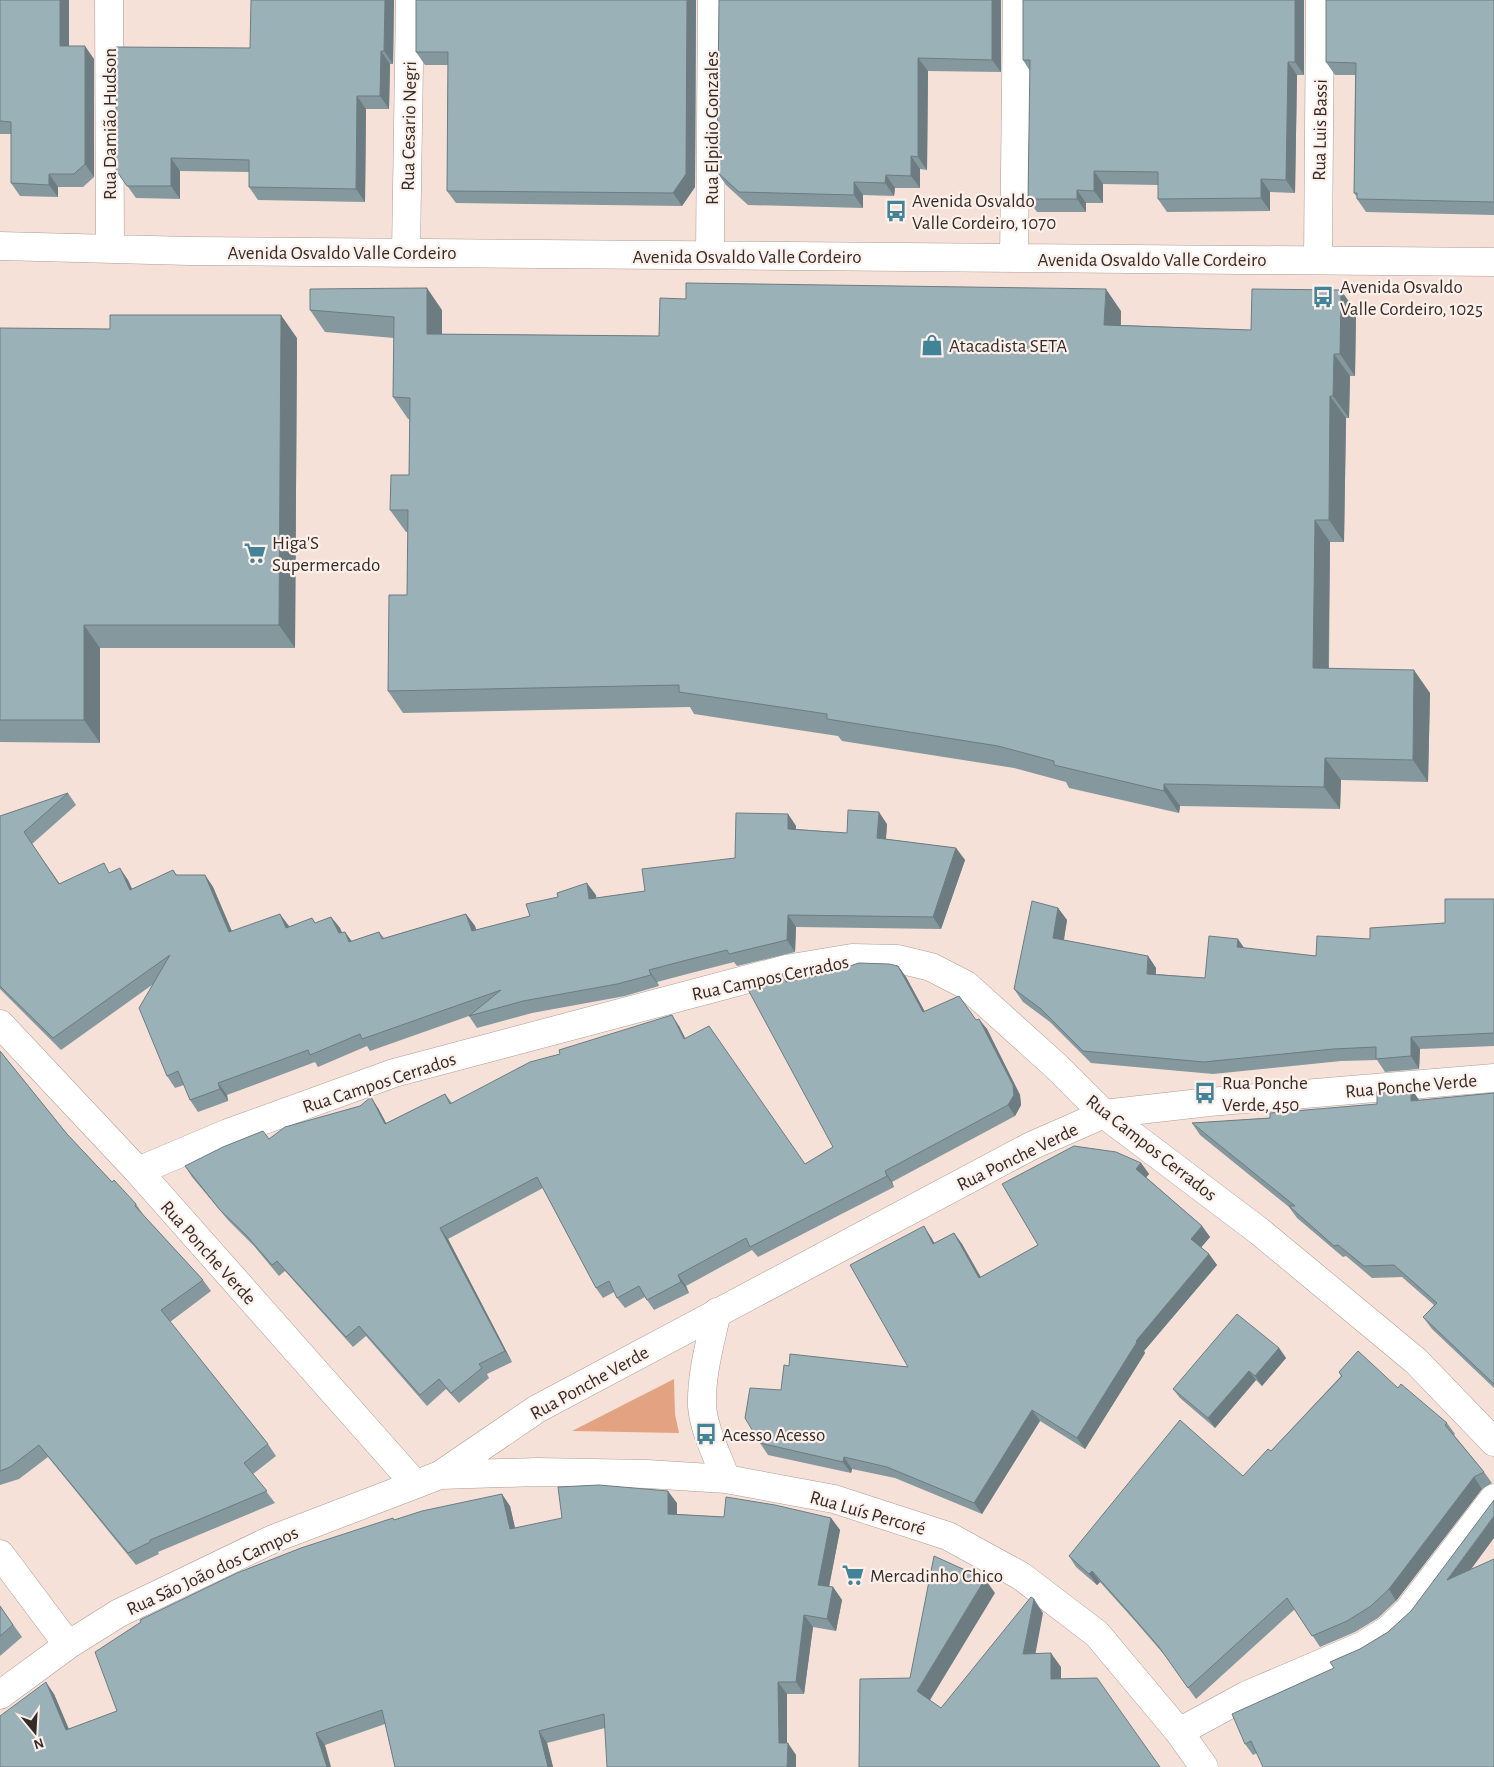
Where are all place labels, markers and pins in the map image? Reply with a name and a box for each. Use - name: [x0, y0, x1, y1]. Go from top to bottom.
- place label: Avenida Osvaldo Valle Cordeiro, 1070: [912, 192, 1056, 233]
- bus stop icon: Avenida Osvaldo Valle Cordeiro, 1070: [883, 198, 909, 224]
- place label: Avenida Osvaldo Valle Cordeiro, 1025: [1340, 278, 1483, 319]
- bus stop icon: Avenida Osvaldo Valle Cordeiro, 1025: [1310, 284, 1336, 310]
- shop icon: Atacadista SETA: [919, 332, 945, 358]
- place label: Atacadista SETA: [949, 337, 1067, 356]
- place label: Higa'S Supermercado: [272, 534, 380, 575]
- supermarket icon: Higa'S Supermercado: [242, 540, 268, 566]
- place label: Rua Ponche Verde, 450: [1222, 1074, 1308, 1115]
- bus stop icon: Rua Ponche Verde, 450: [1192, 1080, 1218, 1106]
- bus stop icon: Acesso Acesso: [693, 1421, 719, 1447]
- place label: Acesso Acesso: [722, 1426, 825, 1445]
- supermarket icon: Mercadinho Chico: [840, 1562, 866, 1588]
- place label: Mercadinho Chico: [870, 1567, 1003, 1586]

